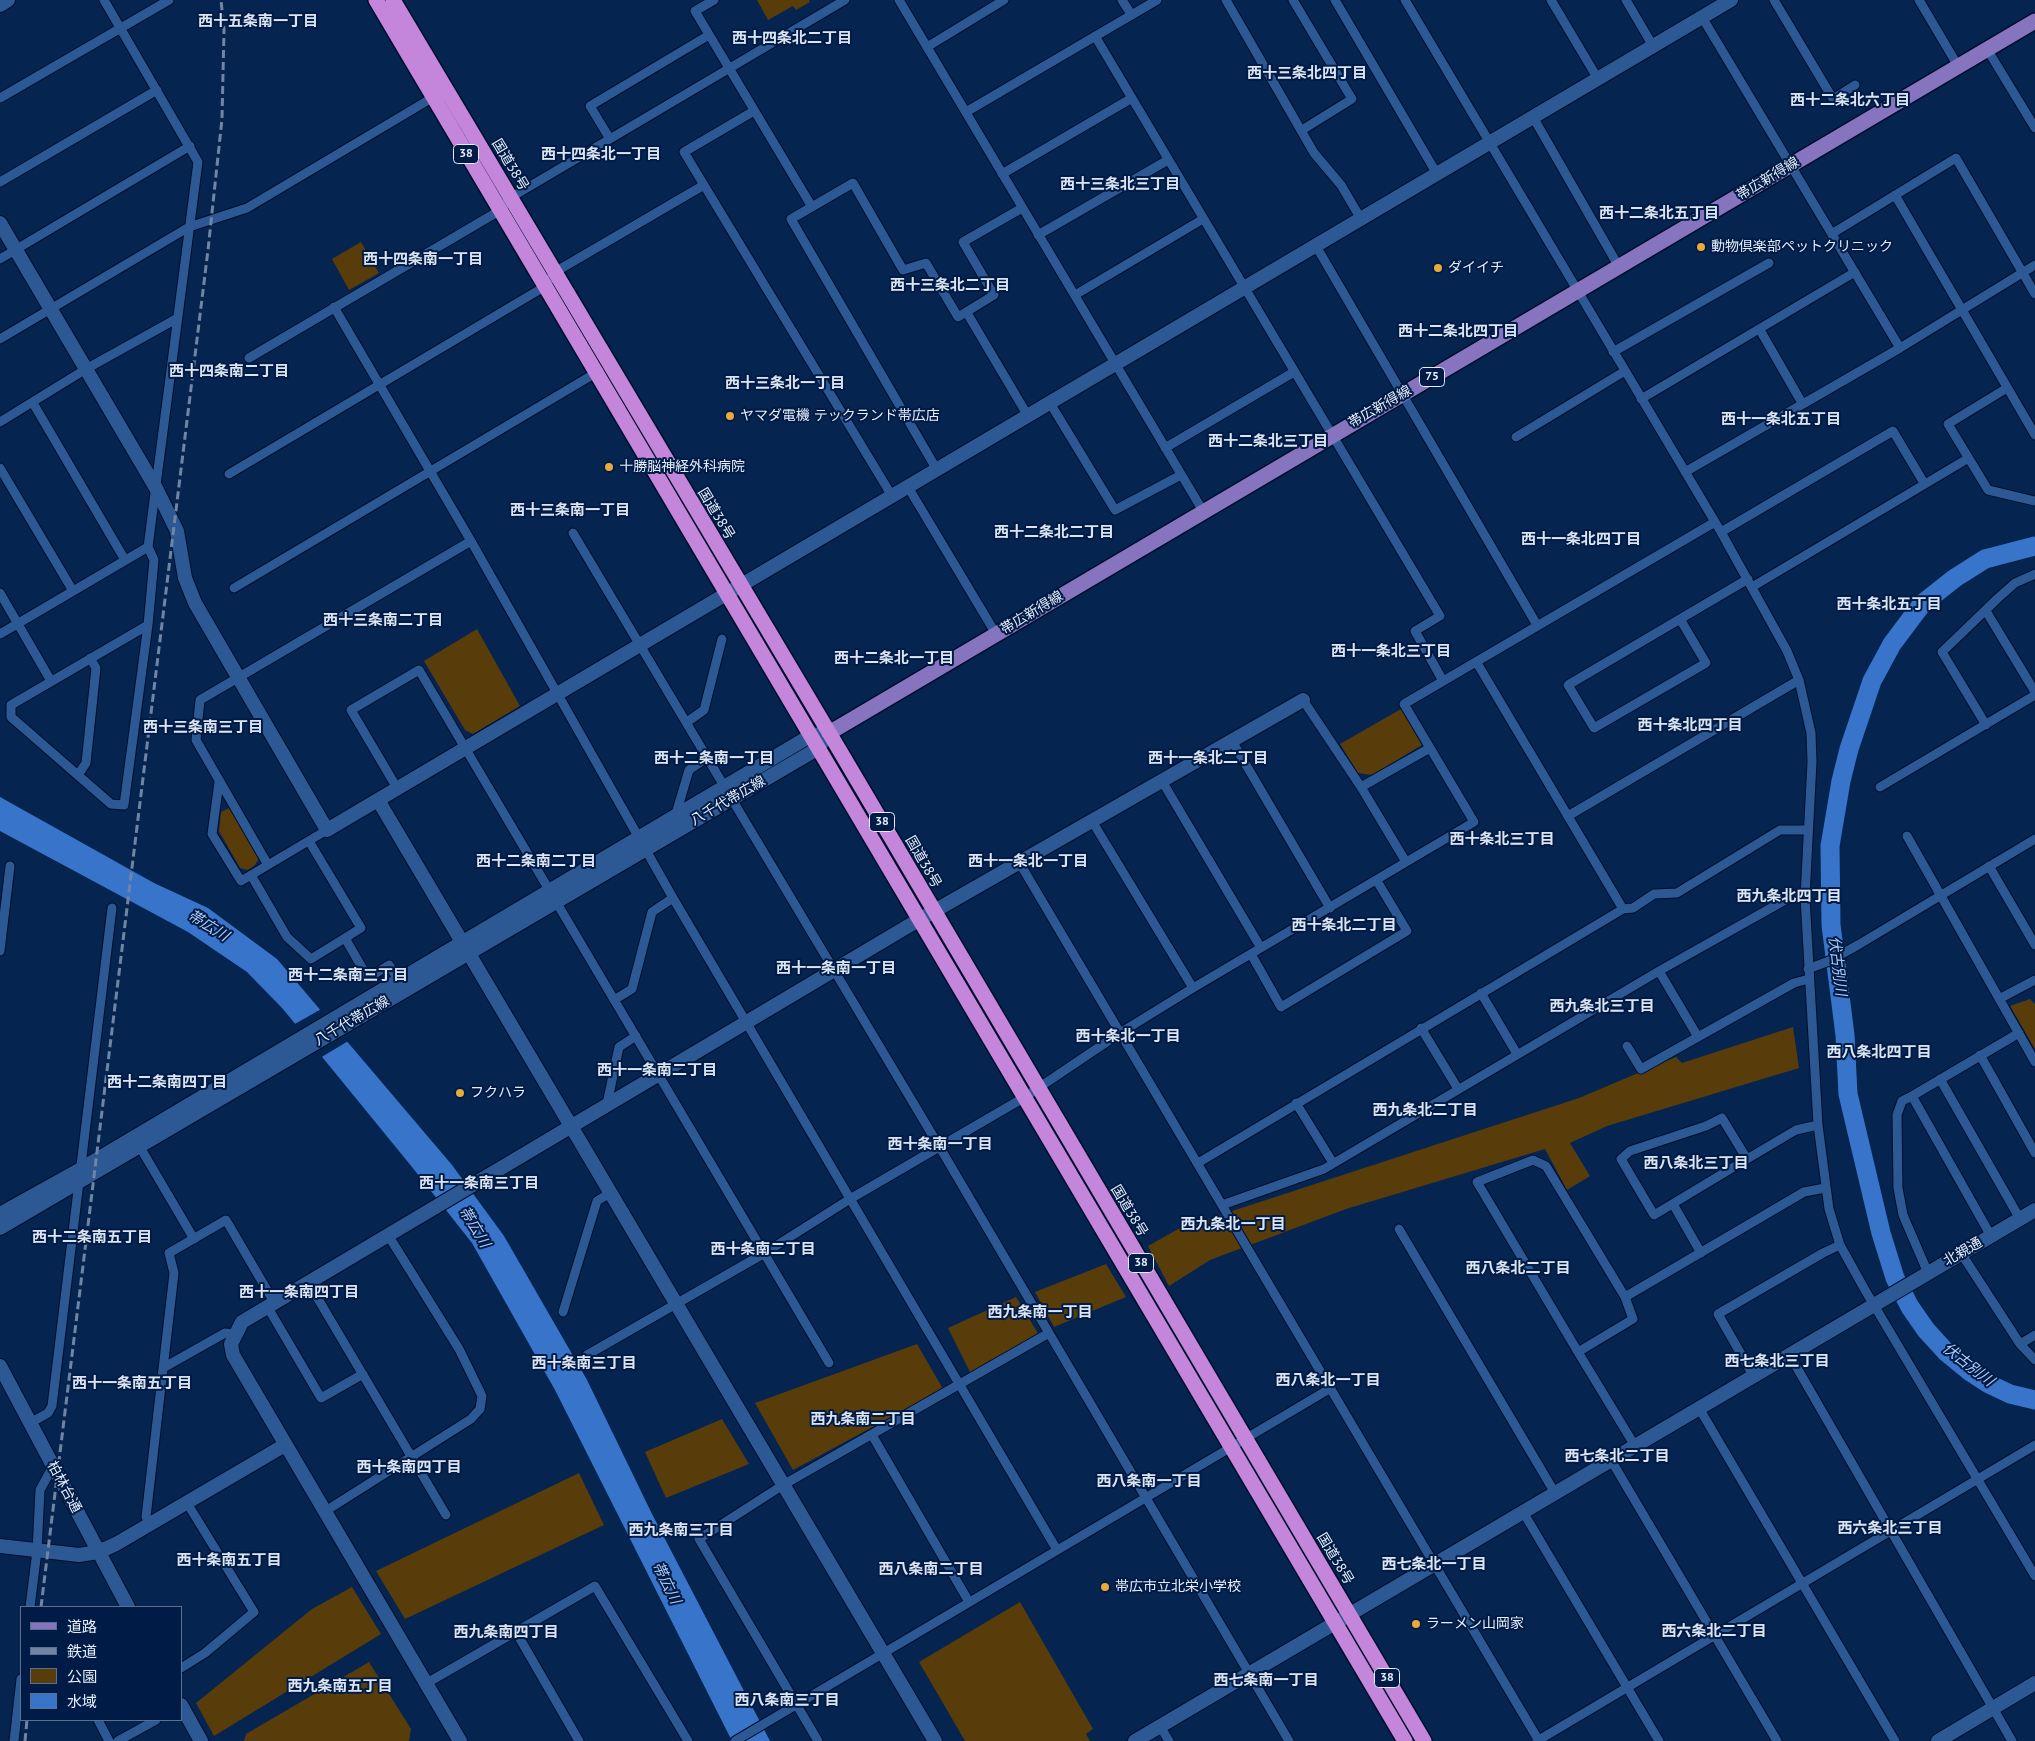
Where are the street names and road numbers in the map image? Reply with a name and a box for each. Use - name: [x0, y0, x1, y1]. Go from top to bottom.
- street label: 国道38号: [488, 136, 532, 194]
- road number: 38: [454, 144, 478, 164]
- street label: 帯広新得線: [1734, 154, 1802, 204]
- road number: 75: [1420, 368, 1444, 387]
- street label: 帯広新得線: [1345, 382, 1415, 432]
- street label: 国道38号: [694, 485, 738, 543]
- street label: 帯広新得線: [998, 588, 1066, 638]
- street label: 八千代帯広線: [687, 773, 769, 829]
- road number: 38: [870, 812, 894, 832]
- street label: 国道38号: [901, 833, 945, 891]
- street label: 八千代帯広線: [311, 993, 393, 1049]
- street label: 国道38号: [1107, 1182, 1151, 1240]
- street label: 北親通: [1941, 1234, 1985, 1270]
- road number: 38: [1128, 1254, 1154, 1272]
- street label: 柏林台通: [43, 1458, 85, 1516]
- street label: 国道38号: [1313, 1530, 1357, 1588]
- road number: 38: [1374, 1669, 1400, 1688]

